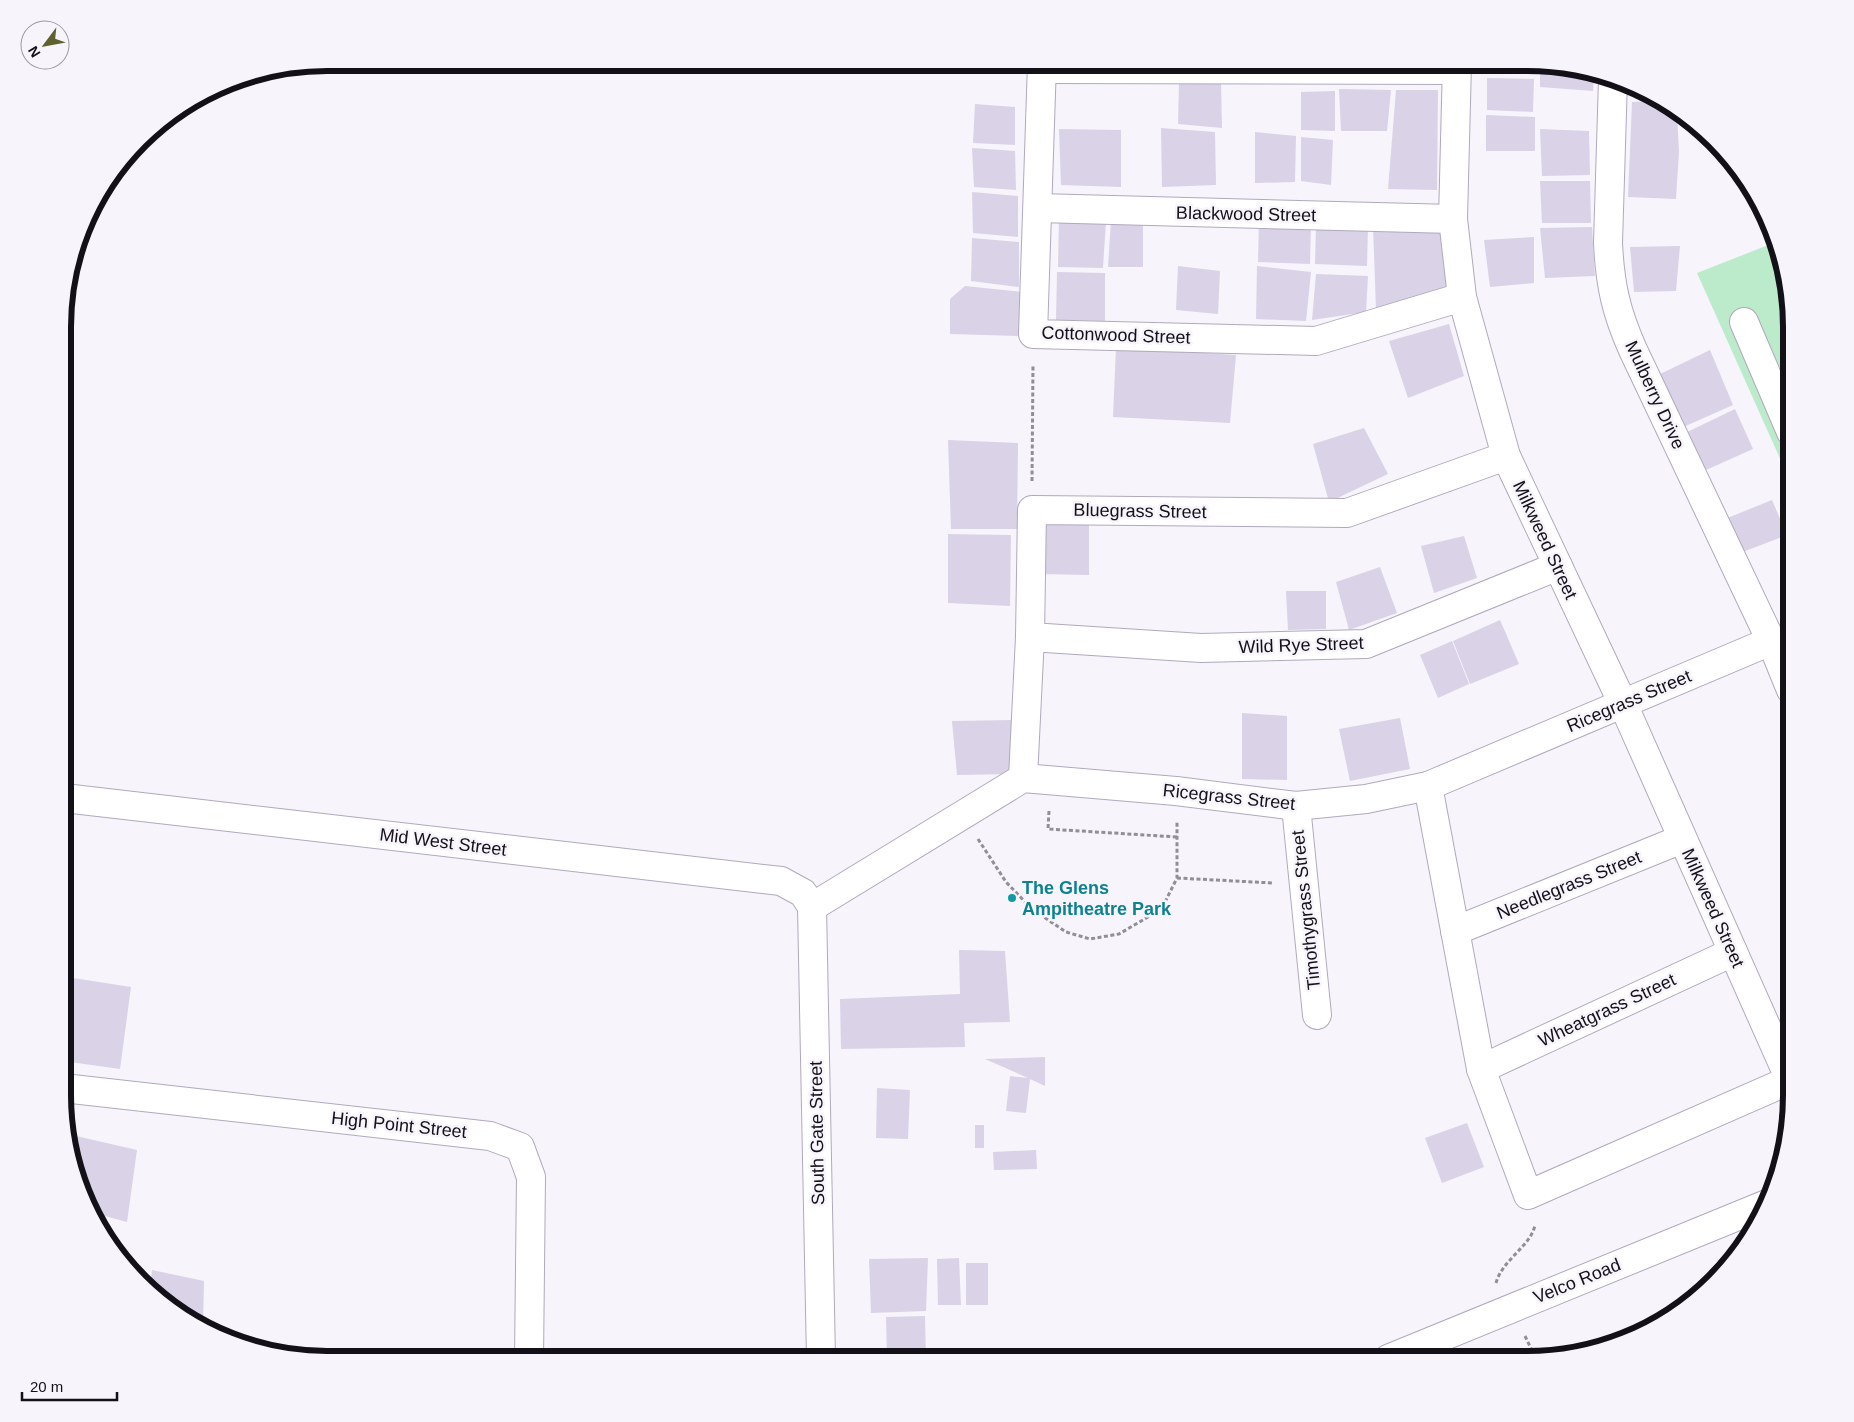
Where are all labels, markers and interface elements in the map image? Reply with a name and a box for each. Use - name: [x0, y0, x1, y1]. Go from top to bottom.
- north arrow: [20, 20, 70, 70]
- text: N: [25, 43, 43, 60]
- street label: Blackwood Street: [1176, 203, 1316, 225]
- street label: Cottonwood Street: [1041, 322, 1191, 348]
- street label: Mulberry Drive: [1621, 338, 1689, 452]
- street label: Milkweed Street: [1509, 478, 1581, 602]
- street label: Bluegrass Street: [1073, 500, 1207, 522]
- street label: Wild Rye Street: [1238, 633, 1364, 657]
- street label: Ricegrass Street: [1564, 666, 1694, 736]
- street label: Ricegrass Street: [1162, 780, 1296, 814]
- street label: Mid West Street: [378, 824, 508, 860]
- street label: Timothygrass Street: [1288, 829, 1324, 991]
- street label: Milkweed Street: [1678, 845, 1748, 971]
- street label: Needlegrass Street: [1494, 847, 1644, 923]
- place label: The Glens Ampitheatre Park: [1022, 878, 1172, 919]
- marker: The Glens Ampitheatre Park: [1006, 892, 1018, 904]
- street label: Wheatgrass Street: [1535, 969, 1679, 1051]
- street label: South Gate Street: [806, 1061, 828, 1205]
- street label: High Point Street: [330, 1108, 468, 1142]
- street label: Velco Road: [1531, 1254, 1623, 1308]
- scale bar: [22, 1370, 118, 1402]
- text: 20 m: [30, 1378, 63, 1395]

